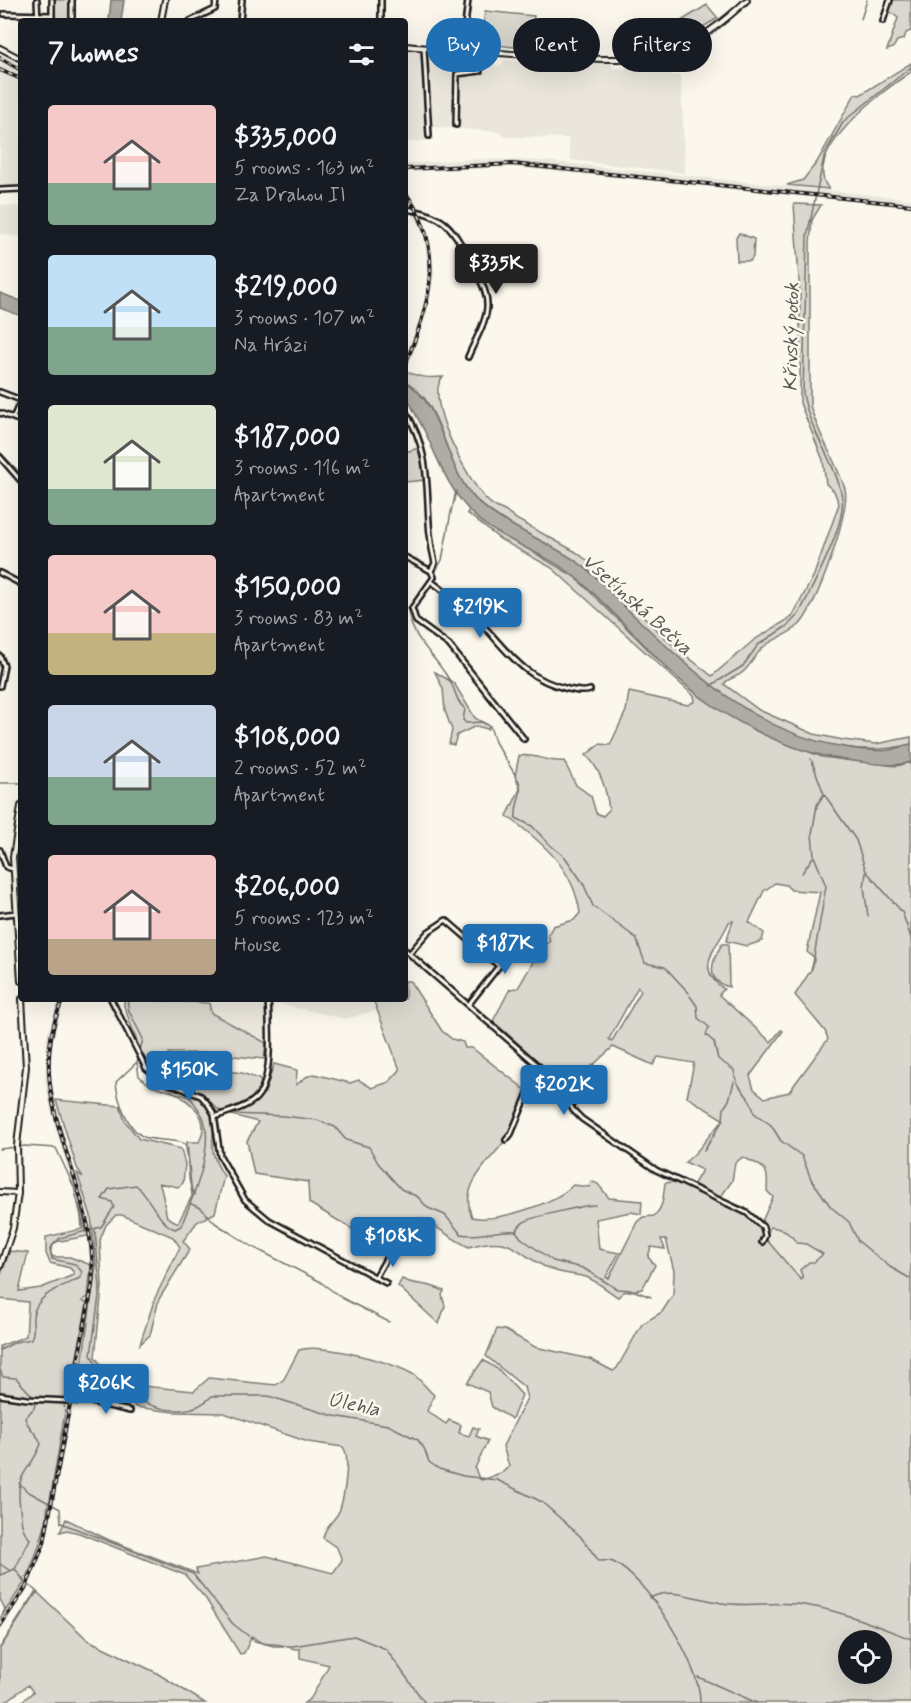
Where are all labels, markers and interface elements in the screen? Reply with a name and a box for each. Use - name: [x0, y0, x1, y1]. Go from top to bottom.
- chip: Buy: [426, 18, 501, 72]
- chip: Rent: [513, 18, 600, 72]
- chip: Filters: [612, 18, 712, 72]
- text: 7 homes: [48, 37, 139, 71]
- icon: filters: [345, 38, 378, 71]
- text: $335,000: [234, 121, 337, 155]
- icon: home: [96, 129, 168, 201]
- text: 5 rooms · 163 m²: [234, 155, 374, 182]
- text: Za Drahou II: [234, 182, 346, 209]
- pin: $335K: [454, 244, 538, 295]
- text: $335K: [469, 250, 523, 277]
- text: $219,000: [234, 271, 338, 305]
- icon: home: [96, 279, 168, 351]
- water label: Křivský potok: [778, 282, 806, 392]
- text: 3 rooms · 107 m²: [234, 305, 375, 332]
- text: Na Hrázi: [234, 332, 307, 359]
- text: $187,000: [234, 421, 340, 455]
- icon: home: [96, 429, 168, 501]
- text: 3 rooms · 116 m²: [234, 455, 370, 482]
- text: Apartment: [234, 482, 325, 509]
- water label: Vsetínská Bečva: [576, 548, 698, 662]
- text: $150,000: [234, 571, 341, 605]
- icon: home: [96, 579, 168, 651]
- pin: $219K: [438, 588, 522, 639]
- text: $219K: [453, 594, 507, 621]
- text: 3 rooms · 83 m²: [234, 605, 363, 632]
- text: Apartment: [234, 632, 325, 659]
- text: $108,000: [234, 721, 341, 755]
- icon: home: [96, 729, 168, 801]
- text: 2 rooms · 52 m²: [234, 755, 367, 782]
- text: Apartment: [234, 782, 325, 809]
- text: $206,000: [234, 871, 340, 905]
- icon: home: [96, 879, 168, 951]
- text: 5 rooms · 123 m²: [234, 905, 374, 932]
- pin: $187K: [463, 924, 547, 975]
- text: $187K: [477, 930, 533, 957]
- text: House: [234, 932, 281, 959]
- pin: $150K: [147, 1051, 231, 1102]
- text: $150K: [160, 1057, 218, 1084]
- pin: $202K: [522, 1065, 606, 1116]
- text: $202K: [534, 1071, 594, 1098]
- pin: $108K: [351, 1217, 435, 1268]
- text: $108K: [364, 1223, 422, 1250]
- pin: $206K: [64, 1364, 148, 1415]
- text: $206K: [78, 1370, 134, 1397]
- water label: Úlehla: [324, 1386, 382, 1424]
- map controls: [838, 1630, 892, 1684]
- button: locate: [838, 1630, 892, 1684]

